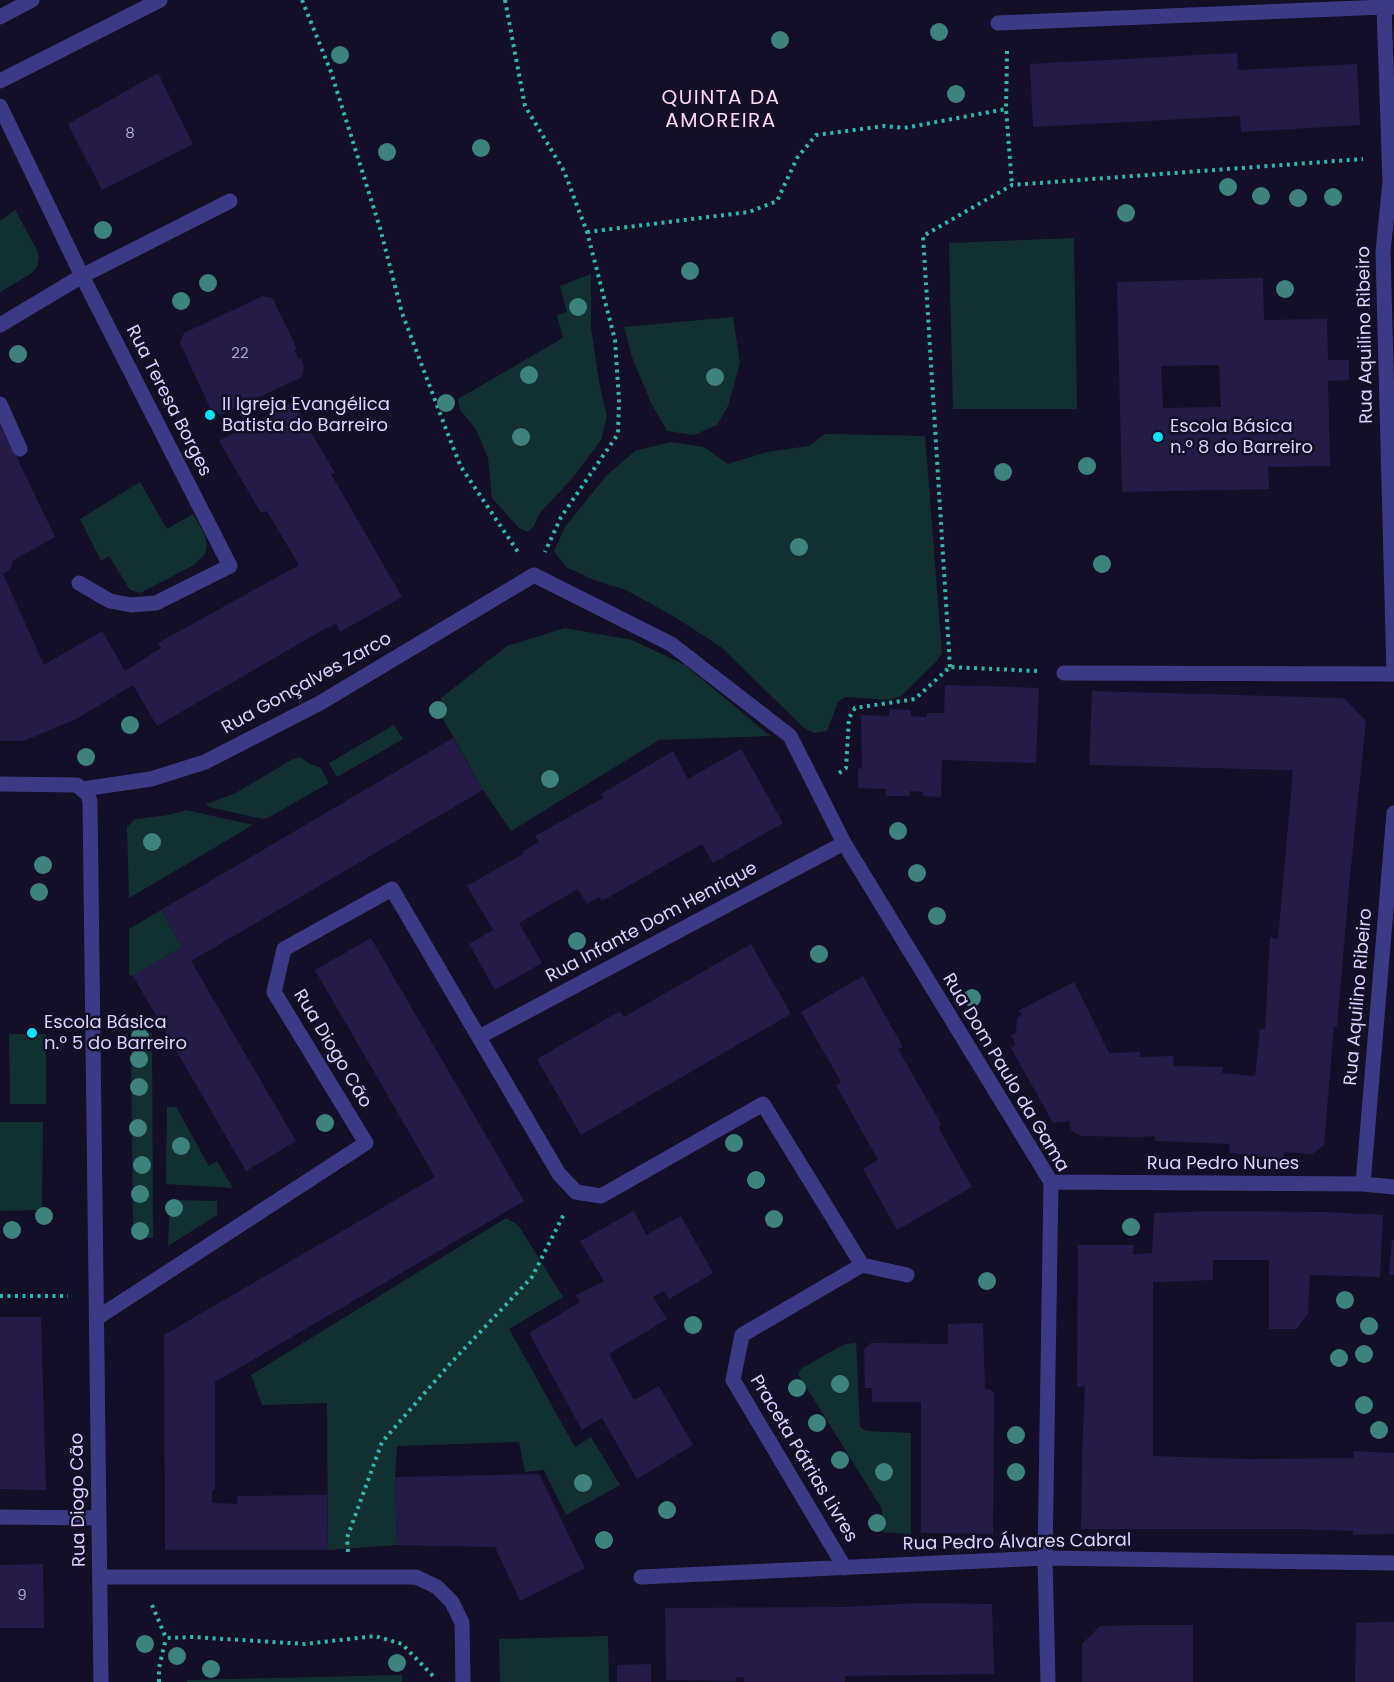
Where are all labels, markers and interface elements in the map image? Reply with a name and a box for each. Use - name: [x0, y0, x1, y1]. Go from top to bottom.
- district label: QUINTA DA AMOREIRA: [662, 87, 780, 134]
- house number: 8: [125, 125, 135, 143]
- street label: Rua Aquilino Ribeiro: [1354, 246, 1378, 424]
- street label: Rua Teresa Borges: [121, 322, 215, 480]
- house number: 22: [231, 345, 249, 363]
- place label: II Igreja Evangélica Batista do Barreiro: [222, 394, 390, 436]
- marker: II Igreja Evangélica Batista do Barreiro: [203, 408, 217, 422]
- place label: Escola Básica n.º 8 do Barreiro: [1170, 416, 1313, 458]
- marker: Escola Básica n.º 8 do Barreiro: [1151, 430, 1165, 444]
- street label: Rua Gonçalves Zarco: [218, 628, 396, 740]
- street label: Rua Infante Dom Henrique: [543, 858, 761, 988]
- street label: Rua Aquilino Ribeiro: [1340, 908, 1378, 1086]
- street label: Rua Dom Paulo da Gama: [937, 970, 1073, 1176]
- street label: Rua Diogo Cão: [288, 986, 376, 1112]
- place label: Escola Básica n.º 5 do Barreiro: [44, 1012, 187, 1054]
- marker: Escola Básica n.º 5 do Barreiro: [25, 1026, 39, 1040]
- street label: Rua Pedro Nunes: [1147, 1153, 1299, 1175]
- street label: Praceta Pátrias Livres: [745, 1372, 861, 1546]
- street label: Rua Diogo Cão: [67, 1433, 91, 1567]
- street label: Rua Pedro Álvares Cabral: [902, 1530, 1132, 1556]
- house number: 9: [17, 1587, 27, 1605]

